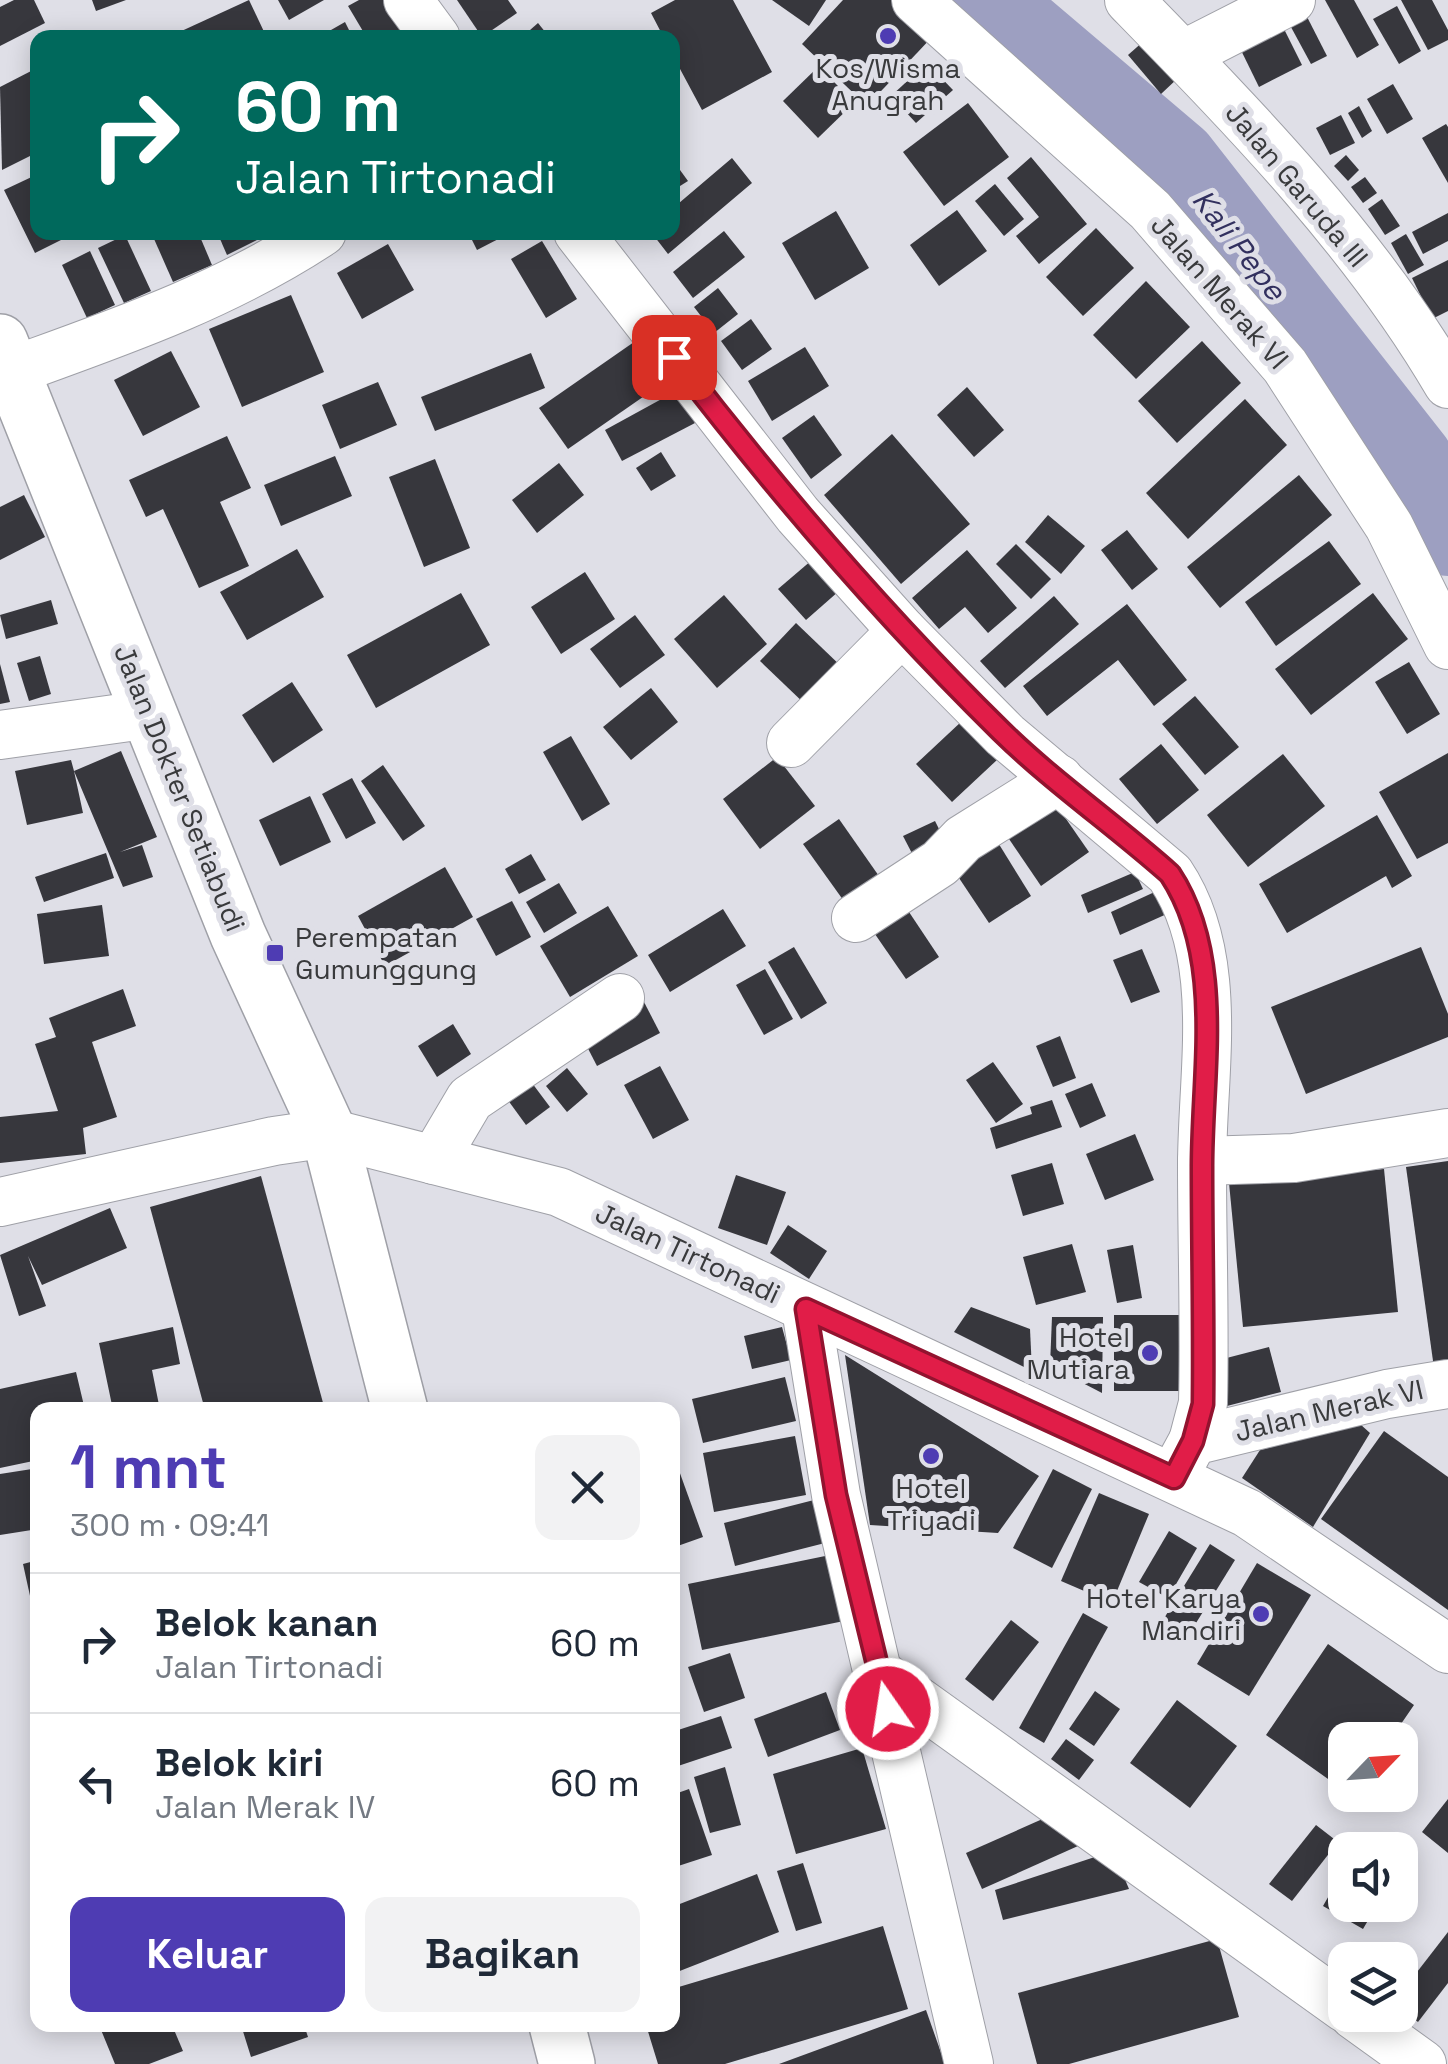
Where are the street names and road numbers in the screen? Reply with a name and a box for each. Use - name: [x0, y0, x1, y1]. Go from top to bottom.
- street label: Jalan Garuda III: [1218, 96, 1376, 274]
- street label: Jalan Merak VI: [1143, 208, 1297, 376]
- street label: Jalan Dokter Setiabudi: [106, 639, 254, 937]
- street label: Jalan Tirtonadi: [590, 1194, 786, 1312]
- street label: Jalan Merak VI: [1231, 1371, 1427, 1449]

